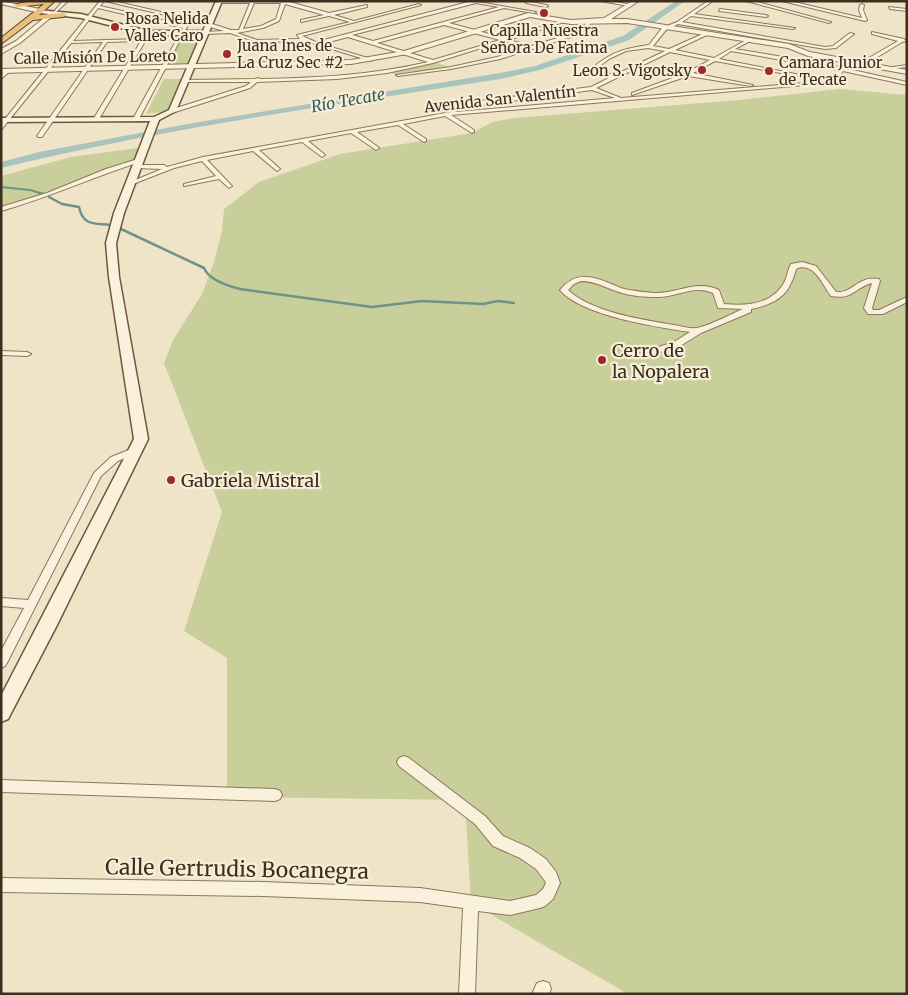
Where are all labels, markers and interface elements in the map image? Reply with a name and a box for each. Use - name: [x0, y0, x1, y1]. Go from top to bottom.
- marker: Capilla Nuestra Señora De Fatima: [538, 7, 550, 19]
- place label: Rosa Nelida Valles Caro: [124, 9, 209, 45]
- marker: Rosa Nelida Valles Caro: [109, 21, 121, 33]
- place label: Capilla Nuestra Señora De Fatima: [481, 21, 607, 57]
- place label: Juana Ines de La Cruz Sec #2: [236, 36, 343, 72]
- street label: Calle Misión De Loreto: [14, 46, 177, 68]
- marker: Juana Ines de La Cruz Sec #2: [221, 48, 233, 60]
- place label: Camara Junior de Tecate: [779, 53, 883, 89]
- place label: Leon S. Vigotsky: [572, 61, 692, 80]
- marker: Leon S. Vigotsky: [696, 64, 708, 76]
- marker: Camara Junior de Tecate: [763, 65, 775, 77]
- street label: Avenida San Valentín: [422, 82, 577, 117]
- water label: Río Tecate: [309, 84, 387, 116]
- place label: Cerro de la Nopalera: [612, 339, 710, 383]
- marker: Cerro de la Nopalera: [596, 354, 608, 366]
- place label: Gabriela Mistral: [181, 469, 320, 492]
- marker: Gabriela Mistral: [165, 474, 177, 486]
- street label: Calle Gertrudis Bocanegra: [105, 853, 369, 885]

